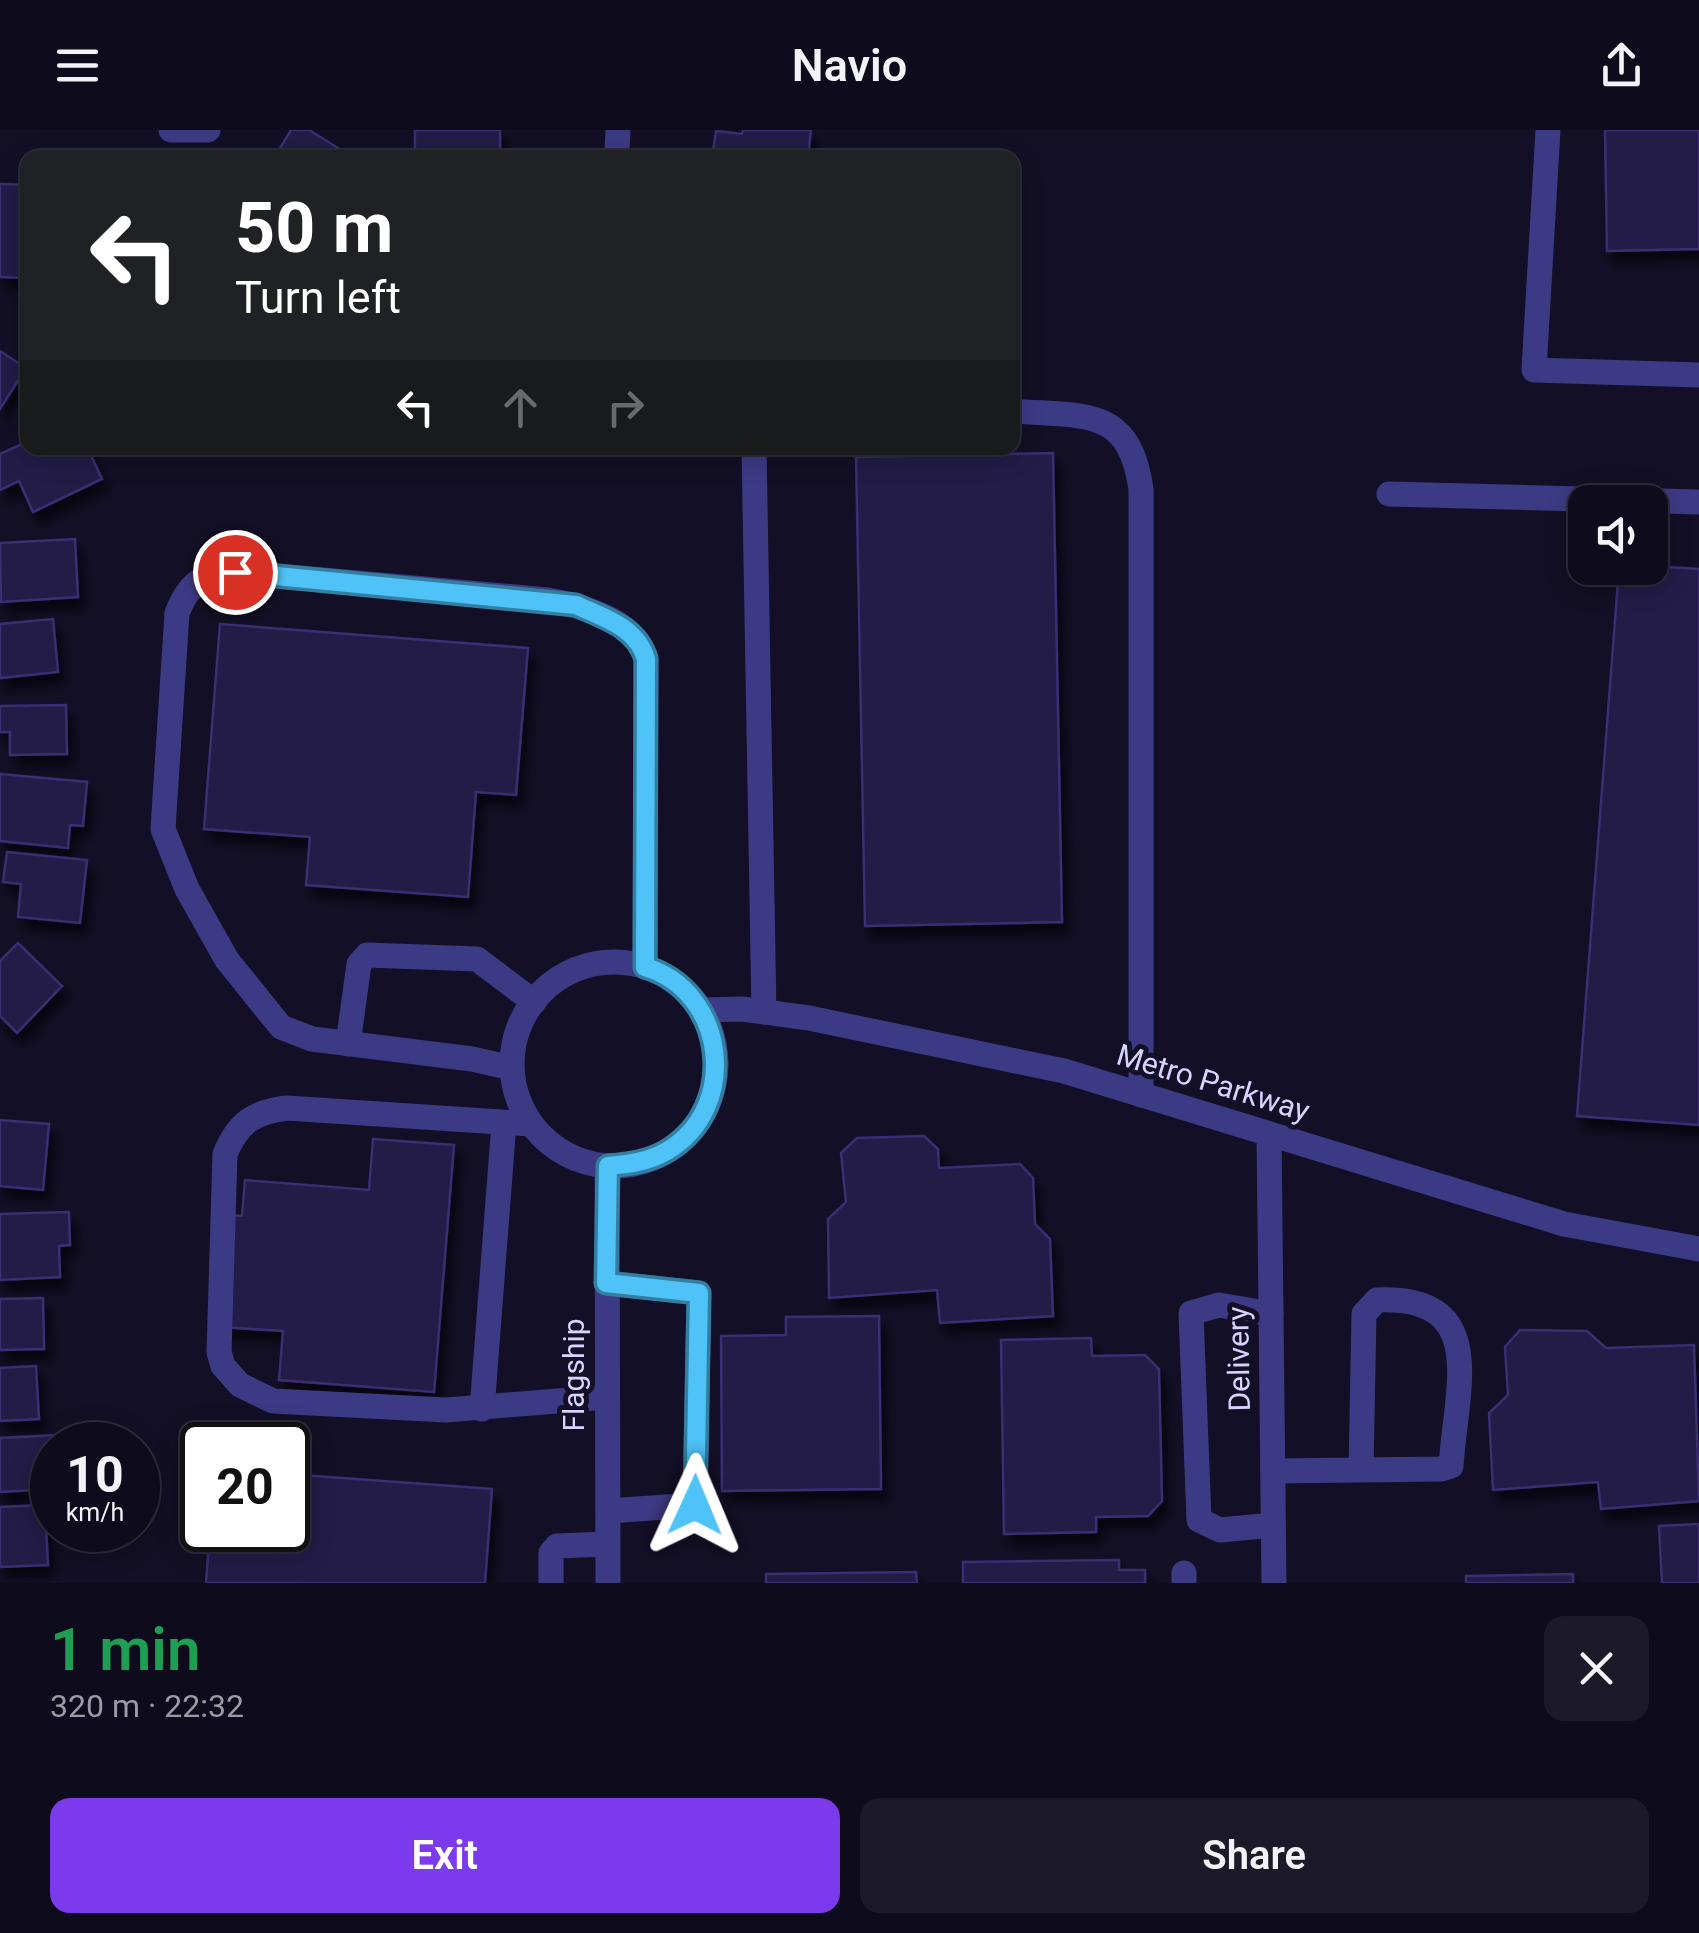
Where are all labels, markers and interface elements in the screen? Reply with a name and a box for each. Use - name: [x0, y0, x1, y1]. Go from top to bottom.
- icon: menu: [50, 38, 105, 93]
- icon: share: [1594, 38, 1649, 93]
- text: Navio: [792, 39, 907, 92]
- text: 50 m: [235, 187, 393, 269]
- icon: left: [70, 190, 200, 320]
- text: Turn left: [235, 271, 401, 324]
- icon: left: [388, 380, 443, 435]
- icon: ahead: [493, 380, 548, 435]
- icon: right: [598, 380, 653, 435]
- map controls: [1568, 485, 1668, 585]
- button: sound: [1568, 485, 1668, 585]
- pin: [193, 530, 278, 615]
- icon: arrive: [208, 545, 263, 600]
- street label: Metro Parkway: [1113, 1037, 1314, 1128]
- street label: Delivery: [1220, 1306, 1257, 1412]
- street label: Flagship: [556, 1318, 591, 1432]
- speed limit sign: 20: [180, 1422, 310, 1552]
- text: 10: [66, 1446, 124, 1504]
- position arrow: [643, 1453, 747, 1557]
- text: km/h: [66, 1498, 124, 1527]
- text: 1 min: [50, 1614, 200, 1685]
- button: close: [1544, 1616, 1649, 1721]
- text: 320 m · 22:32: [50, 1687, 244, 1725]
- button: Exit: [50, 1798, 840, 1913]
- button: Share: [860, 1798, 1649, 1913]

